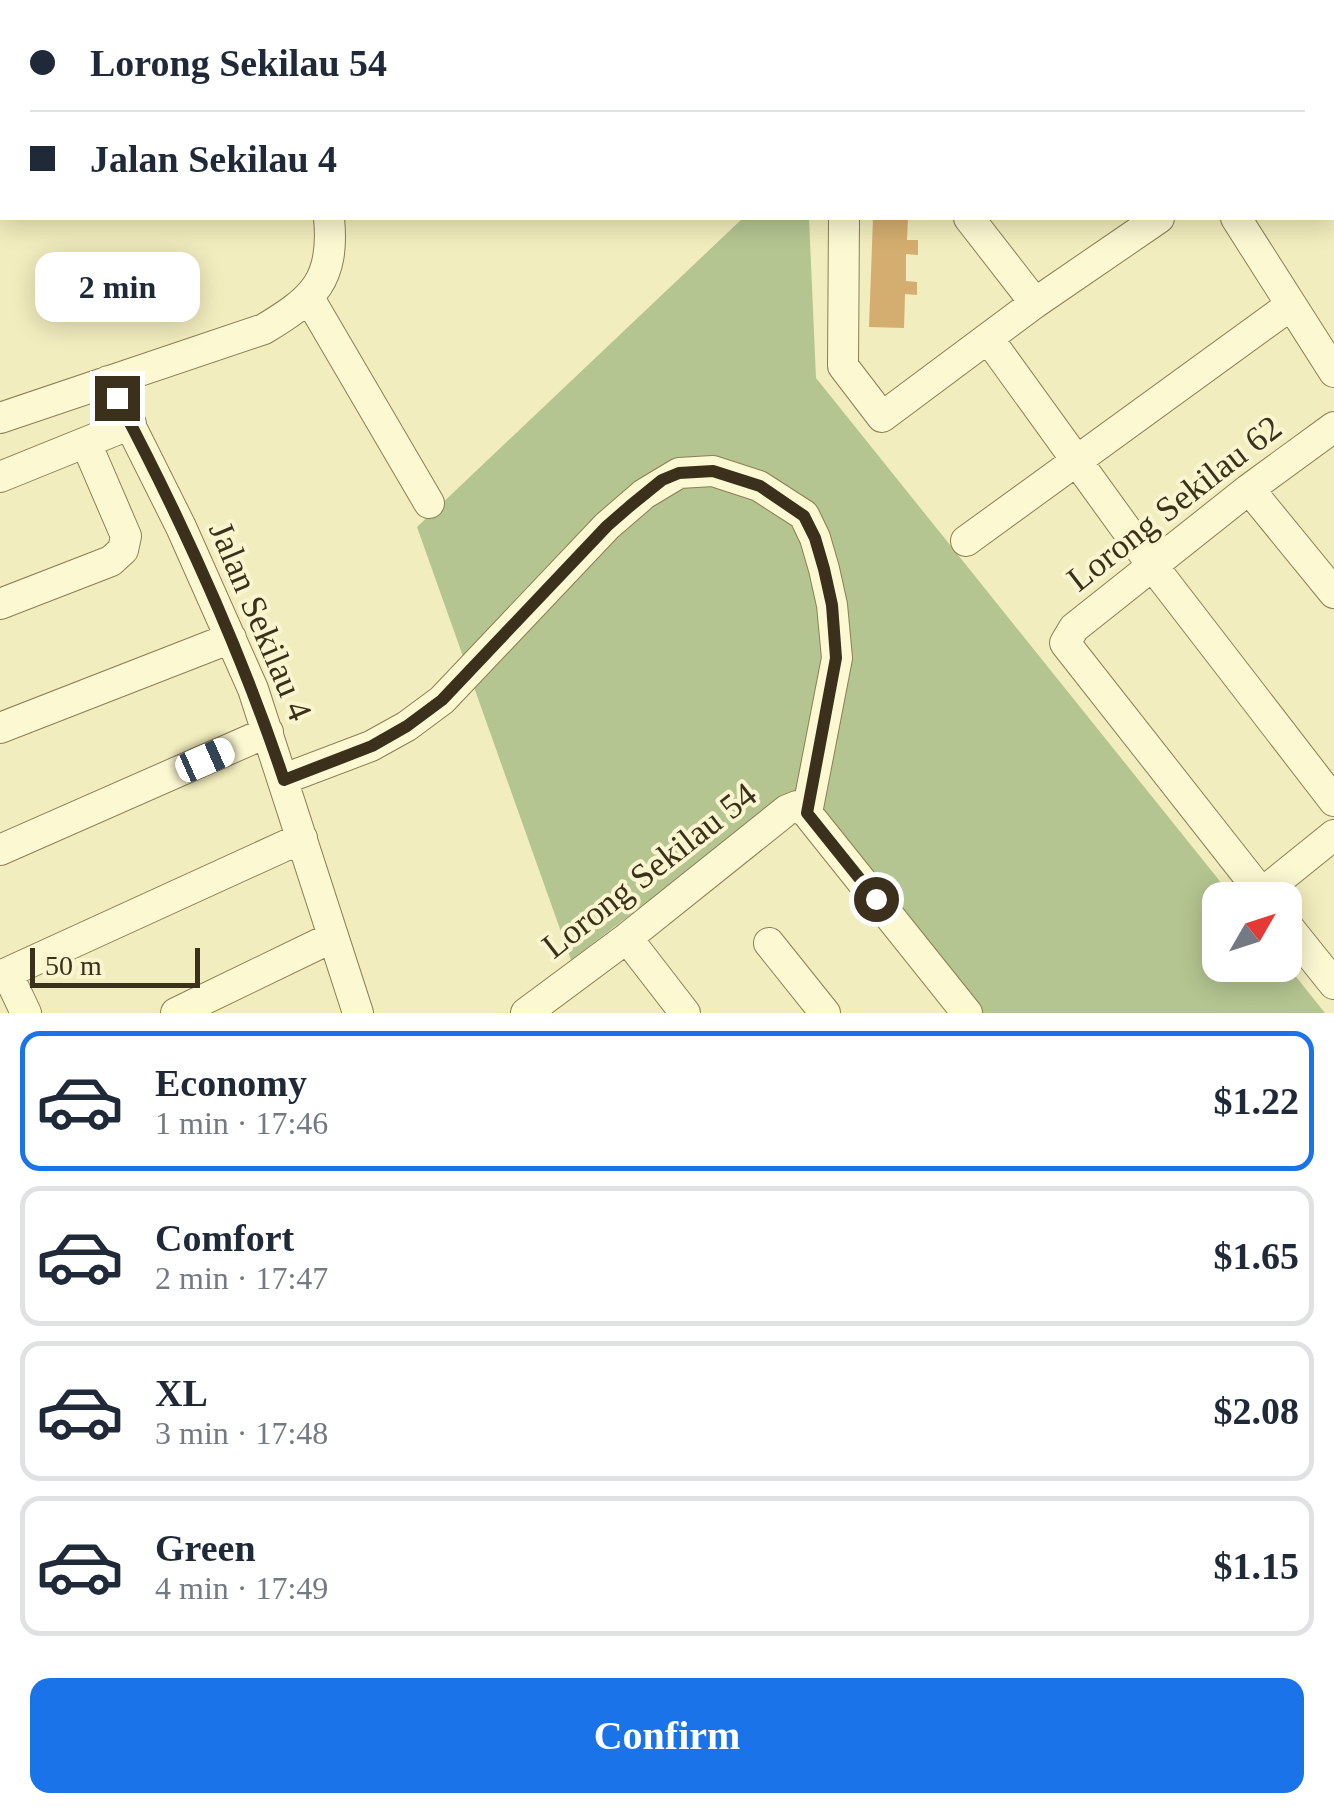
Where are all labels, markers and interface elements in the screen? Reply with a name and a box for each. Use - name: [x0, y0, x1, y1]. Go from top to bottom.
- text: Lorong Sekilau 54: [90, 42, 387, 84]
- text: Jalan Sekilau 4: [90, 138, 337, 180]
- callout: 2 min: [34, 253, 200, 323]
- text: 2 min: [79, 269, 156, 305]
- route end: [95, 376, 140, 421]
- street label: Lorong Sekilau 62: [1060, 408, 1289, 599]
- street label: Jalan Sekilau 4: [201, 516, 320, 726]
- car: [171, 734, 239, 786]
- street label: Lorong Sekilau 54: [535, 775, 764, 966]
- route start: [854, 877, 899, 922]
- north arrow: [1202, 882, 1302, 982]
- map controls: [1202, 882, 1302, 982]
- scale bar: [30, 943, 200, 988]
- text: 50 m: [45, 950, 102, 981]
- icon: car: [35, 1056, 125, 1146]
- text: Economy: [155, 1062, 307, 1104]
- text: $1.22: [1214, 1080, 1299, 1122]
- text: 1 min · 17:46: [155, 1105, 328, 1141]
- icon: car: [35, 1211, 125, 1301]
- text: Comfort: [155, 1217, 294, 1259]
- text: $1.65: [1214, 1235, 1299, 1277]
- text: 2 min · 17:47: [155, 1260, 328, 1296]
- icon: car: [35, 1366, 125, 1456]
- text: XL: [155, 1372, 208, 1414]
- text: $2.08: [1214, 1390, 1299, 1432]
- text: 3 min · 17:48: [155, 1415, 328, 1451]
- icon: car: [35, 1521, 125, 1611]
- text: Green: [155, 1527, 256, 1569]
- text: $1.15: [1214, 1545, 1299, 1587]
- text: 4 min · 17:49: [155, 1570, 328, 1606]
- button: Confirm: [30, 1678, 1304, 1793]

